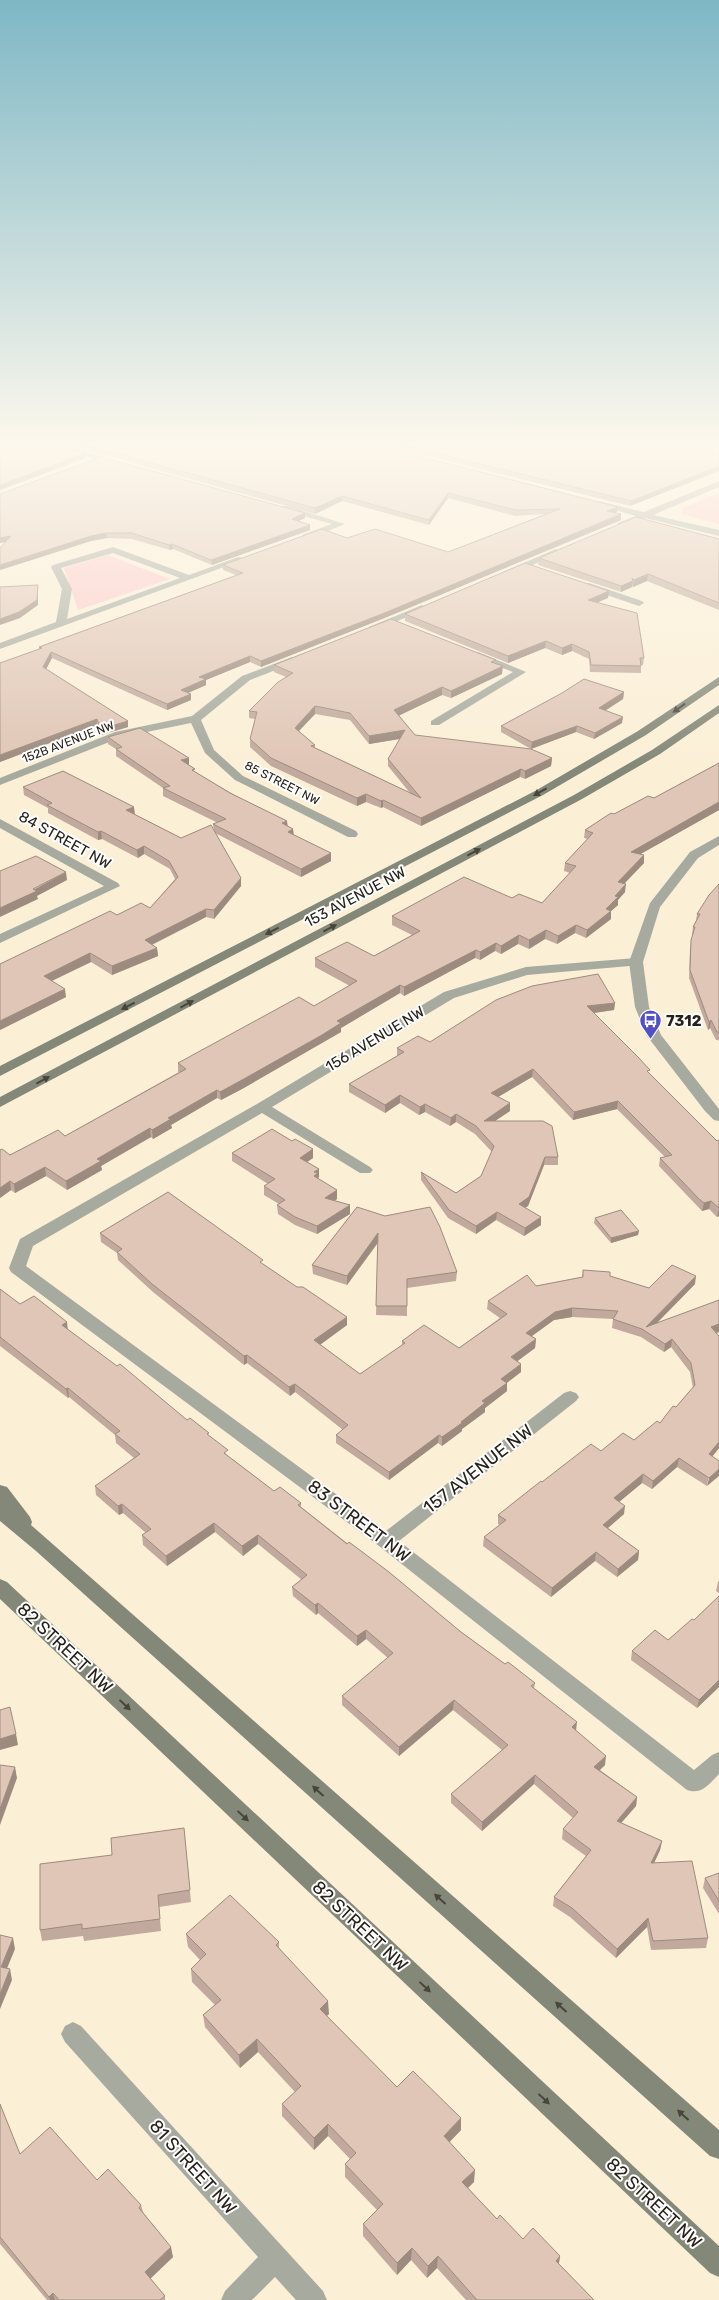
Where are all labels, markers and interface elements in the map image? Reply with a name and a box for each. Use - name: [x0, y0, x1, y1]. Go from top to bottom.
- one-way arrow: [673, 703, 686, 713]
- street label: 152B AVENUE NW: [20, 718, 116, 766]
- street label: 85 STREET NW: [242, 758, 322, 808]
- one-way arrow: [533, 788, 548, 796]
- street label: 84 STREET NW: [16, 807, 114, 873]
- one-way arrow: [467, 848, 481, 856]
- street label: 153 AVENUE NW: [301, 863, 409, 931]
- one-way arrow: [323, 924, 338, 932]
- one-way arrow: [265, 927, 279, 935]
- one-way arrow: [180, 1000, 194, 1008]
- one-way arrow: [120, 1002, 135, 1010]
- street label: 156 AVENUE NW: [322, 1002, 428, 1076]
- bus stop icon: 7312: [638, 1009, 662, 1040]
- place label: 7312: [666, 1012, 702, 1030]
- one-way arrow: [36, 1076, 50, 1084]
- street label: 157 AVENUE NW: [419, 1419, 537, 1519]
- street label: 83 STREET NW: [303, 1475, 415, 1567]
- street label: 82 STREET NW: [13, 1598, 117, 1698]
- one-way arrow: [118, 1699, 130, 1711]
- one-way arrow: [313, 1785, 325, 1797]
- one-way arrow: [237, 1810, 249, 1822]
- street label: 82 STREET NW: [308, 1876, 412, 1976]
- one-way arrow: [434, 1893, 446, 1905]
- one-way arrow: [419, 1981, 431, 1993]
- one-way arrow: [556, 2001, 568, 2013]
- one-way arrow: [537, 2093, 549, 2105]
- one-way arrow: [676, 2109, 689, 2120]
- street label: 81 STREET NW: [145, 2115, 241, 2219]
- street label: 82 STREET NW: [602, 2153, 706, 2253]

